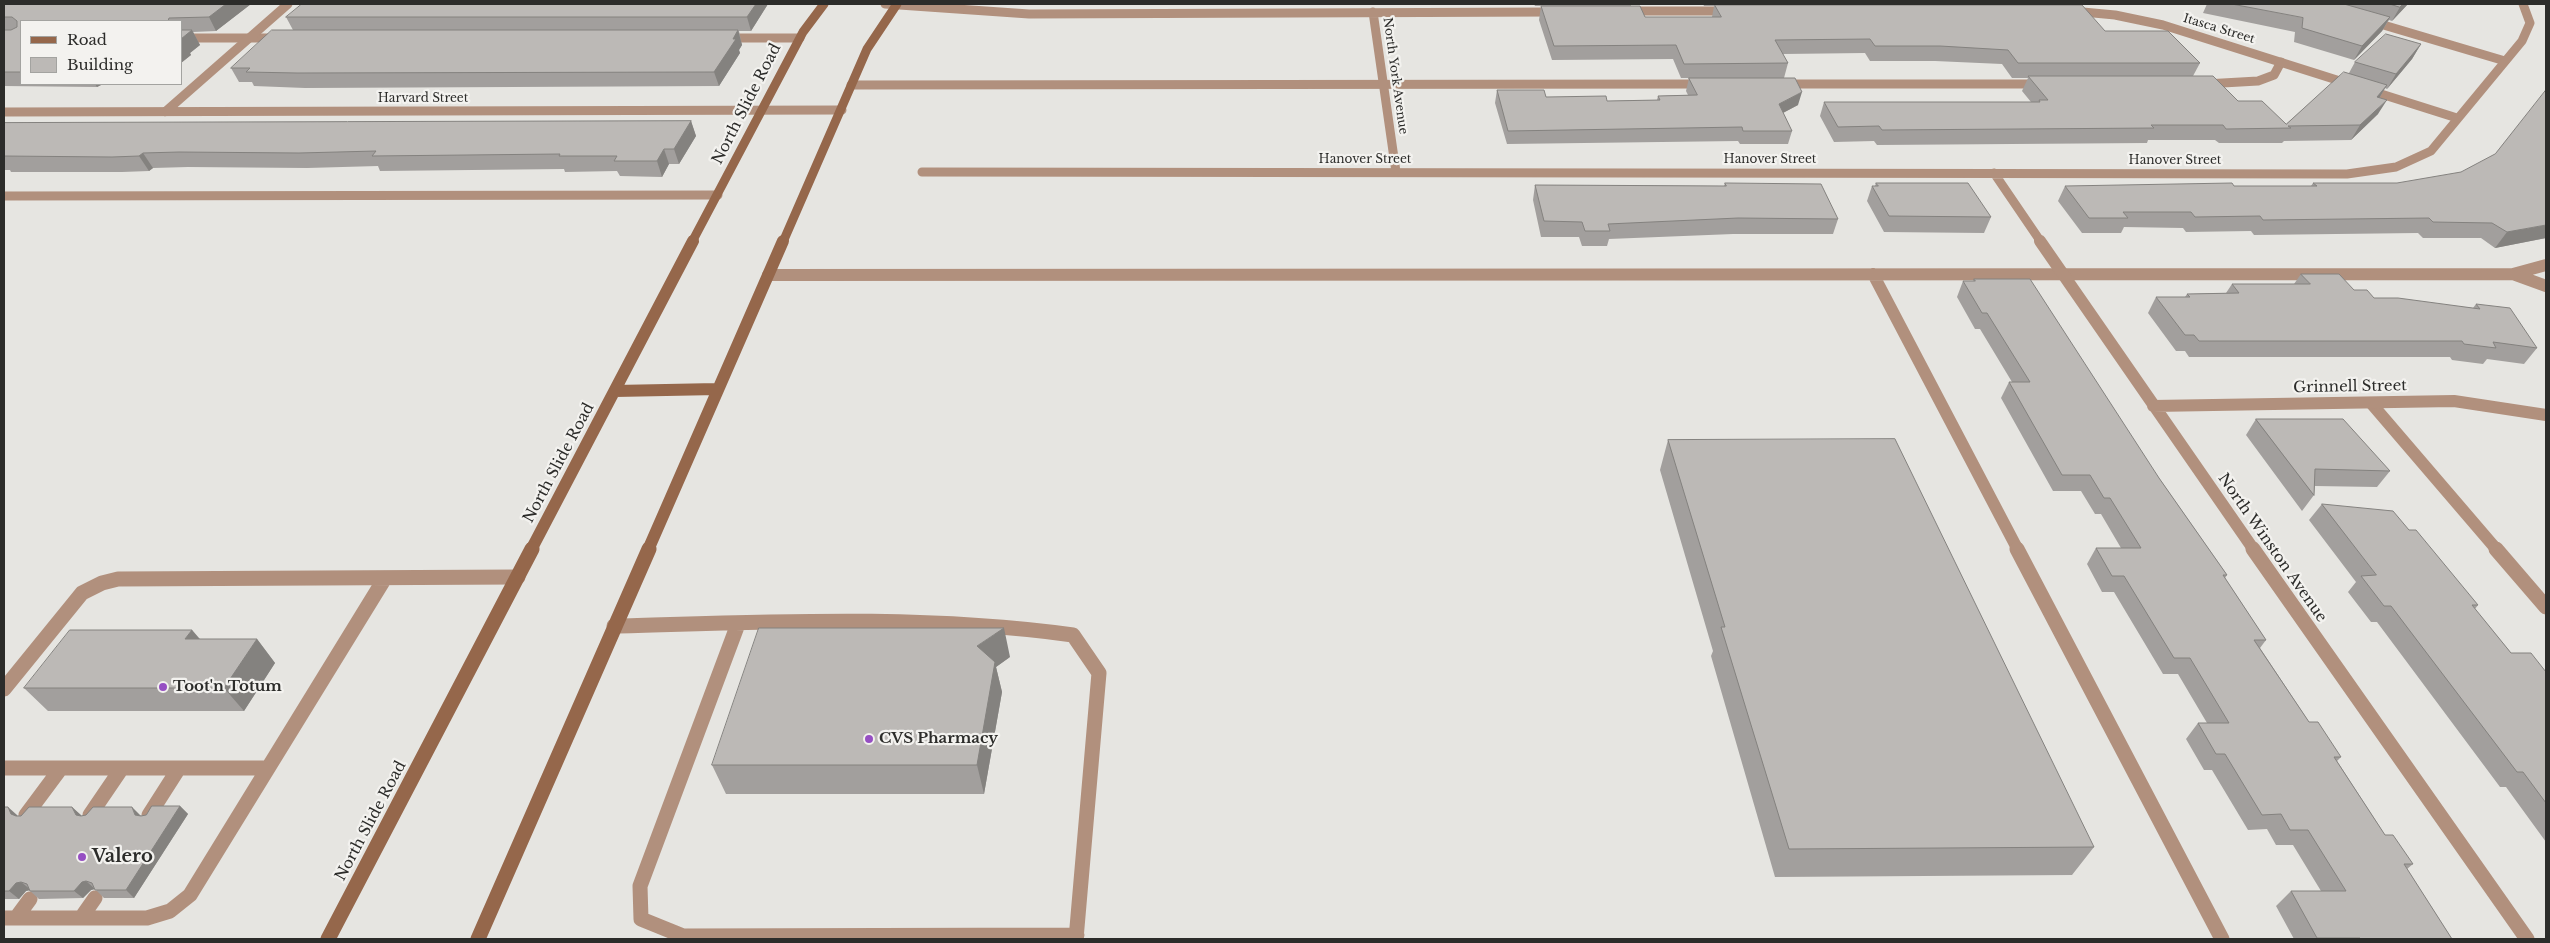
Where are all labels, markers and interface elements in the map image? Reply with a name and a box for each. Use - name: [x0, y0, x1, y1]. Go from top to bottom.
- street label: Itasca Street: [2181, 11, 2257, 47]
- street label: North York Avenue: [1380, 17, 1410, 135]
- legend: [20, 20, 182, 85]
- text: Road: [67, 30, 107, 49]
- street label: North Slide Road: [709, 41, 785, 167]
- text: Building: [67, 55, 133, 74]
- street label: Harvard Street: [378, 92, 468, 106]
- street label: Hanover Street: [1319, 153, 1411, 167]
- street label: Hanover Street: [1724, 153, 1816, 167]
- street label: Hanover Street: [2129, 154, 2221, 168]
- street label: Grinnell Street: [2293, 377, 2407, 397]
- street label: North Slide Road: [520, 400, 598, 526]
- street label: North Winston Avenue: [2214, 470, 2330, 626]
- place label: Toot'n Totum: [173, 678, 282, 696]
- marker: Toot'n Totum: [157, 681, 169, 693]
- place label: CVS Pharmacy: [879, 730, 998, 748]
- marker: CVS Pharmacy: [863, 733, 875, 745]
- street label: North Slide Road: [332, 758, 410, 884]
- place label: Valero: [92, 846, 153, 868]
- marker: Valero: [76, 851, 88, 863]

